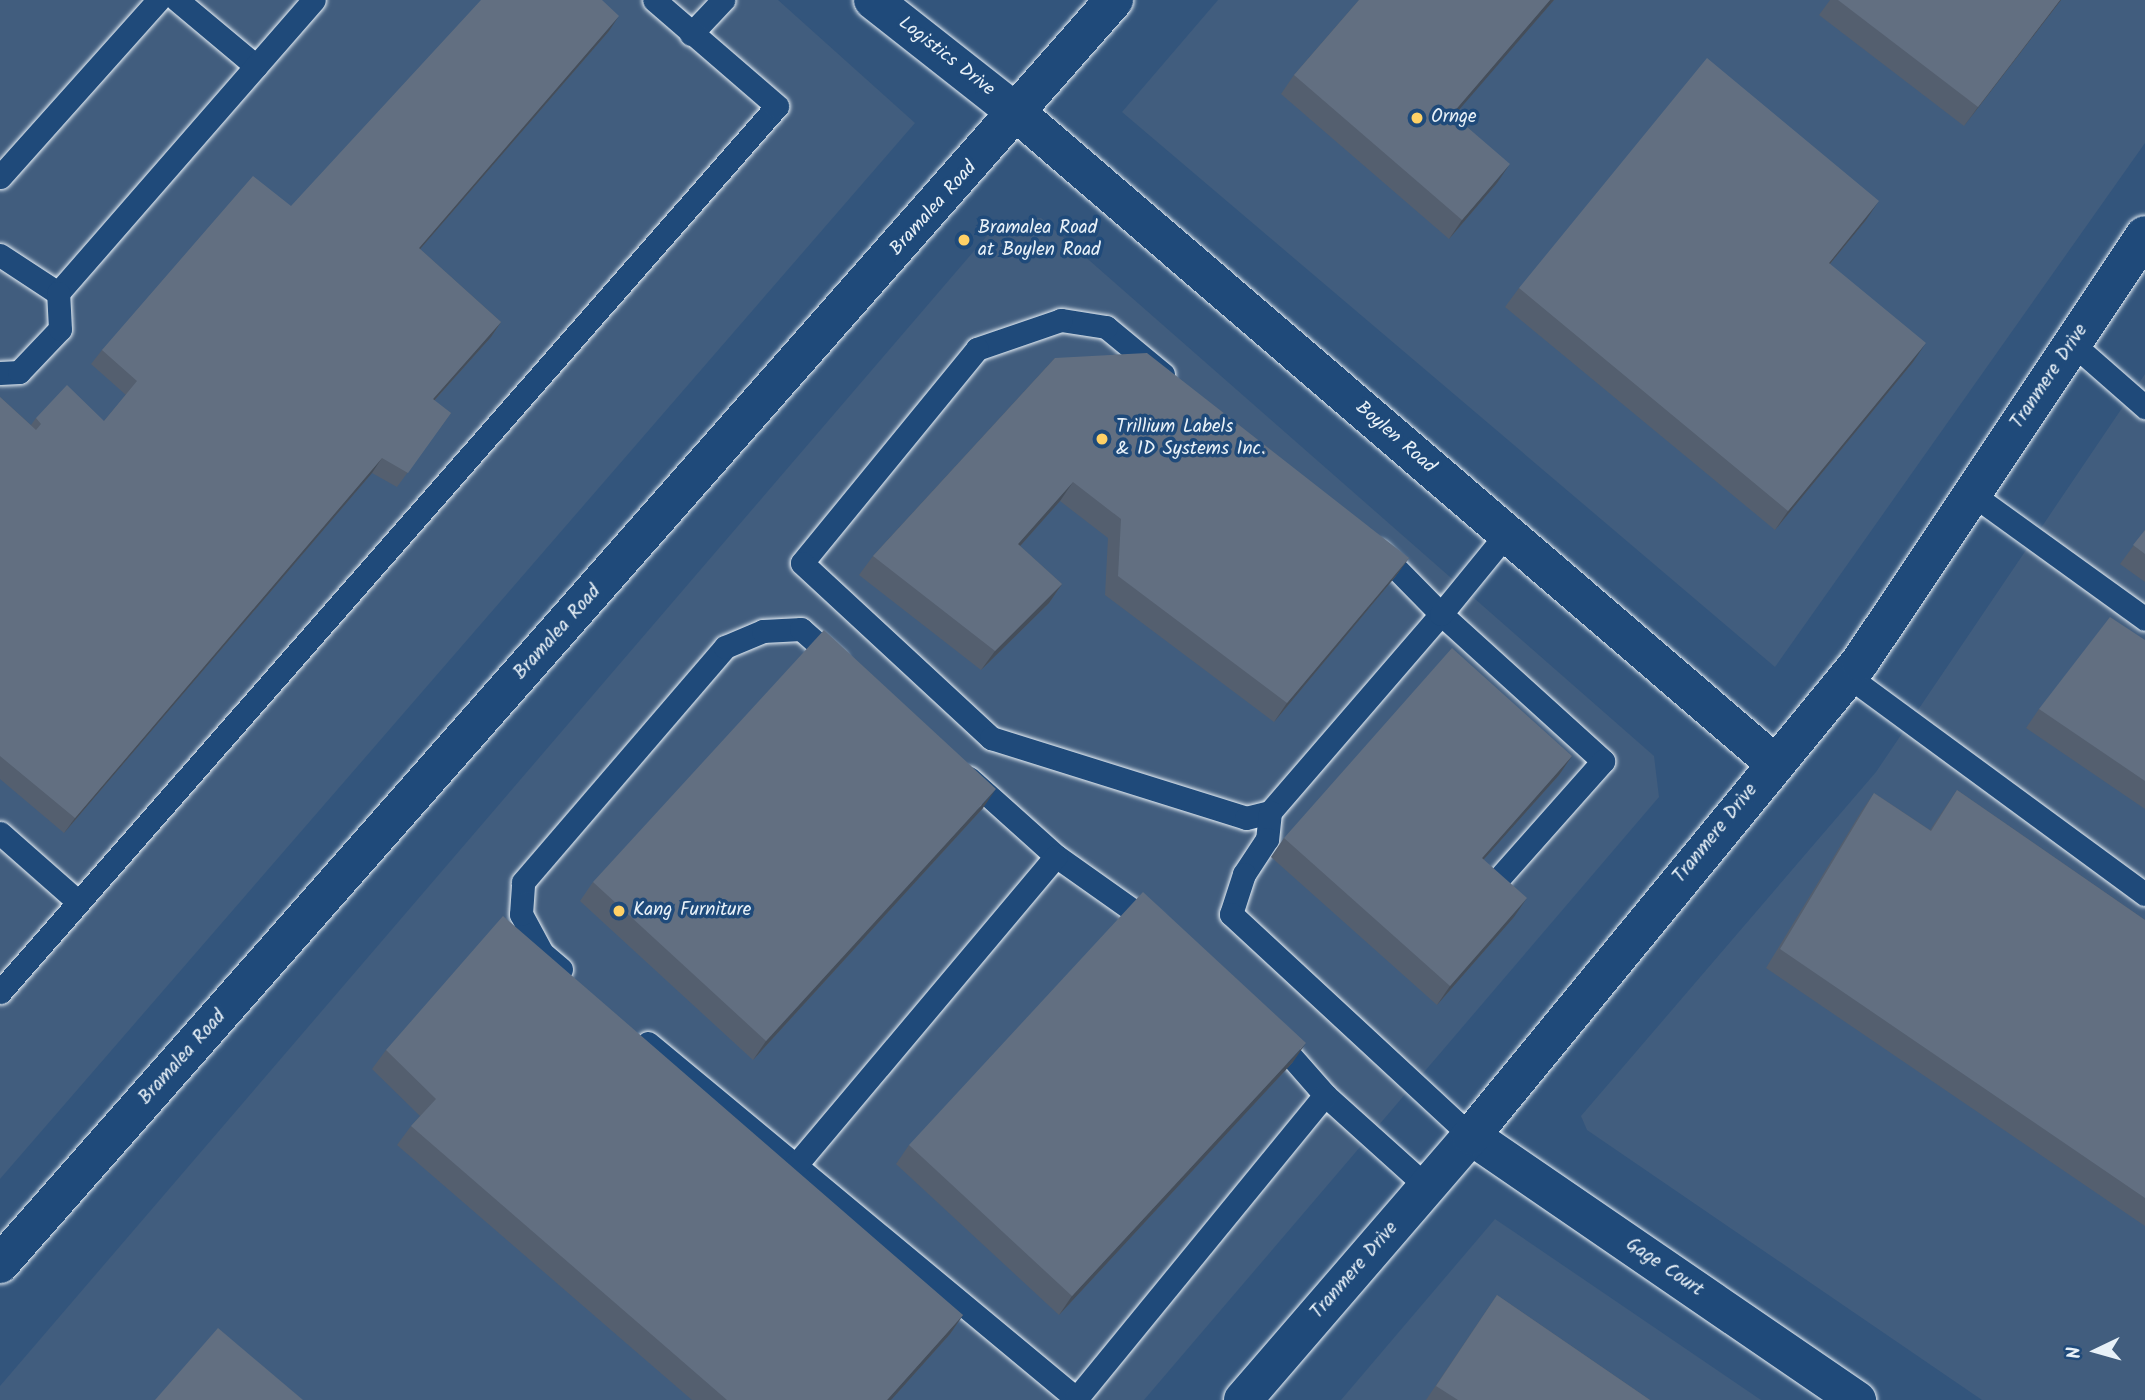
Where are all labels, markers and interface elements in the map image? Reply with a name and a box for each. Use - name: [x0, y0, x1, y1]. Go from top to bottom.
- street label: Logistics Drive: [893, 12, 999, 102]
- place label: Ornge: [1431, 107, 1477, 129]
- marker: Ornge: [1409, 110, 1425, 126]
- street label: Bramalea Road: [886, 157, 982, 261]
- place label: Bramalea Road at Boylen Road: [978, 218, 1101, 262]
- marker: Bramalea Road at Boylen Road: [956, 232, 972, 248]
- street label: Tranmere Drive: [2007, 320, 2093, 434]
- street label: Boylen Road: [1350, 397, 1440, 479]
- place label: Trillium Labels & ID Systems Inc.: [1116, 417, 1266, 461]
- marker: Trillium Labels & ID Systems Inc.: [1094, 431, 1110, 447]
- street label: Bramalea Road: [510, 581, 606, 685]
- street label: Tranmere Drive: [1669, 780, 1763, 888]
- place label: Kang Furniture: [633, 900, 751, 922]
- marker: Kang Furniture: [611, 903, 627, 919]
- street label: Bramalea Road: [135, 1006, 231, 1110]
- street label: Tranmere Drive: [1307, 1218, 1403, 1324]
- street label: Gage Court: [1621, 1234, 1707, 1302]
- north arrow: [2061, 1316, 2131, 1386]
- text: N: [2060, 1346, 2091, 1360]

